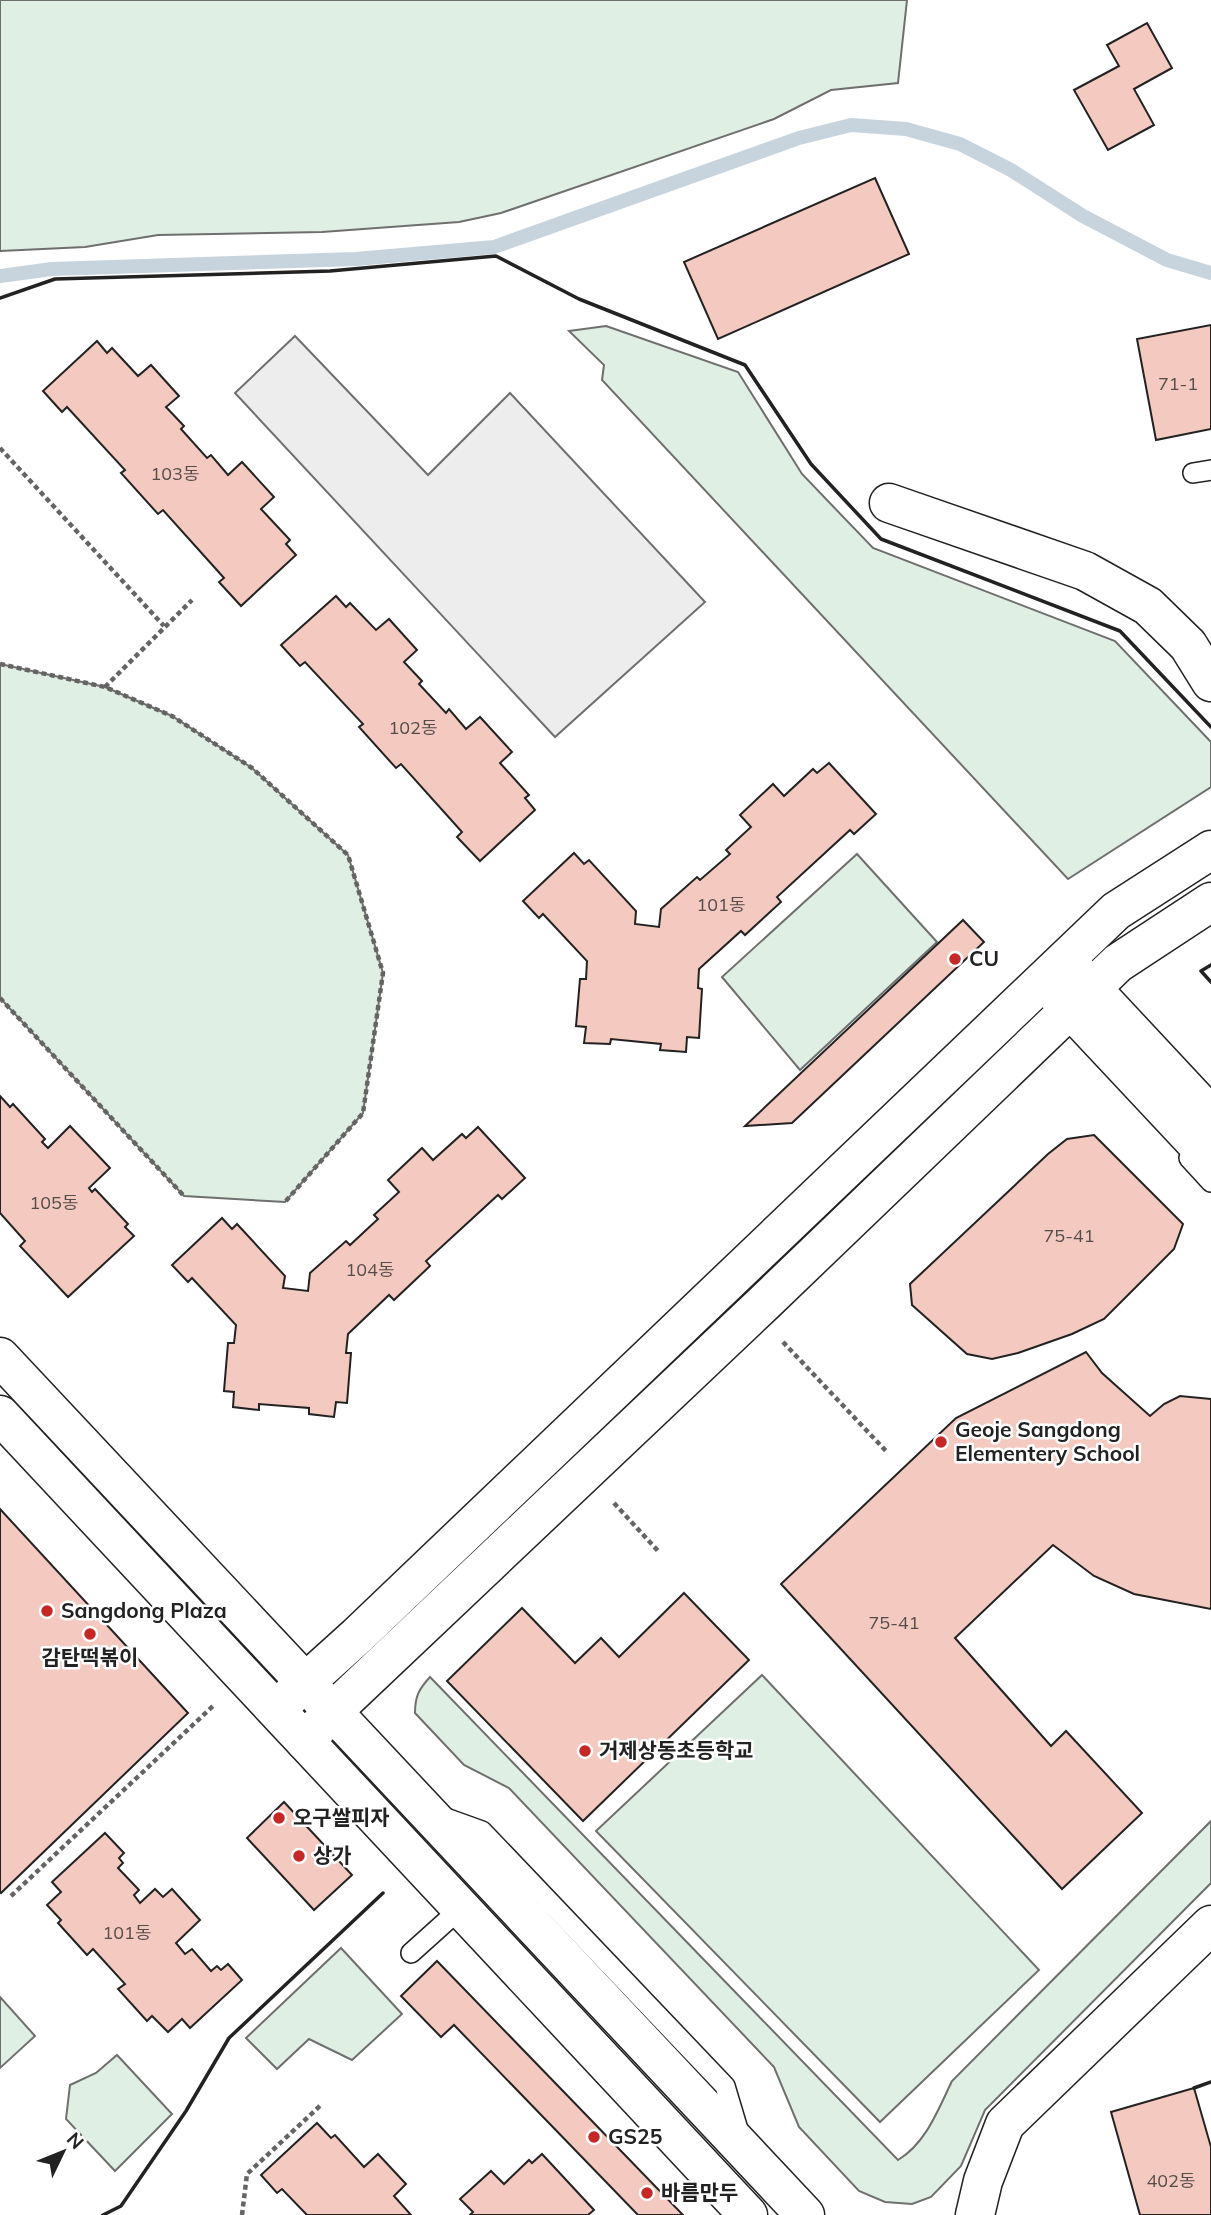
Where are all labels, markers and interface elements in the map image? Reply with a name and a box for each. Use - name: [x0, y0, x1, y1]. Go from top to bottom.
- house number: 71-1: [1158, 372, 1198, 395]
- house number: 103동: [151, 462, 199, 485]
- house number: 102동: [389, 716, 437, 739]
- house number: 101동: [697, 893, 745, 916]
- place label: CU: [969, 945, 999, 971]
- marker: CU: [947, 951, 963, 967]
- house number: 105동: [30, 1191, 78, 1214]
- house number: 75-41: [1044, 1224, 1094, 1247]
- house number: 104동: [346, 1258, 394, 1281]
- place label: Geoje Sangdong Elementery School: [955, 1416, 1140, 1466]
- marker: Geoje Sangdong Elementery School: [933, 1434, 949, 1450]
- place label: Sangdong Plaza: [61, 1597, 227, 1623]
- marker: Sangdong Plaza: [39, 1603, 55, 1619]
- house number: 75-41: [869, 1611, 919, 1634]
- marker: 감탄떡볶이: [82, 1626, 98, 1642]
- place label: 감탄떡볶이: [42, 1644, 138, 1670]
- place label: 거제상동초등학교: [599, 1737, 754, 1763]
- marker: 거제상동초등학교: [577, 1743, 593, 1759]
- place label: 오구쌀피자: [293, 1804, 390, 1830]
- marker: 오구쌀피자: [271, 1810, 287, 1826]
- place label: 상가: [313, 1842, 352, 1868]
- marker: 상가: [291, 1848, 307, 1864]
- house number: 101동: [103, 1921, 151, 1944]
- north arrow: [28, 2117, 98, 2187]
- place label: GS25: [608, 2123, 662, 2149]
- text: N: [62, 2127, 89, 2154]
- marker: GS25: [586, 2129, 602, 2145]
- house number: 402동: [1147, 2169, 1195, 2192]
- place label: 바름만두: [661, 2179, 738, 2205]
- marker: 바름만두: [639, 2185, 655, 2201]

